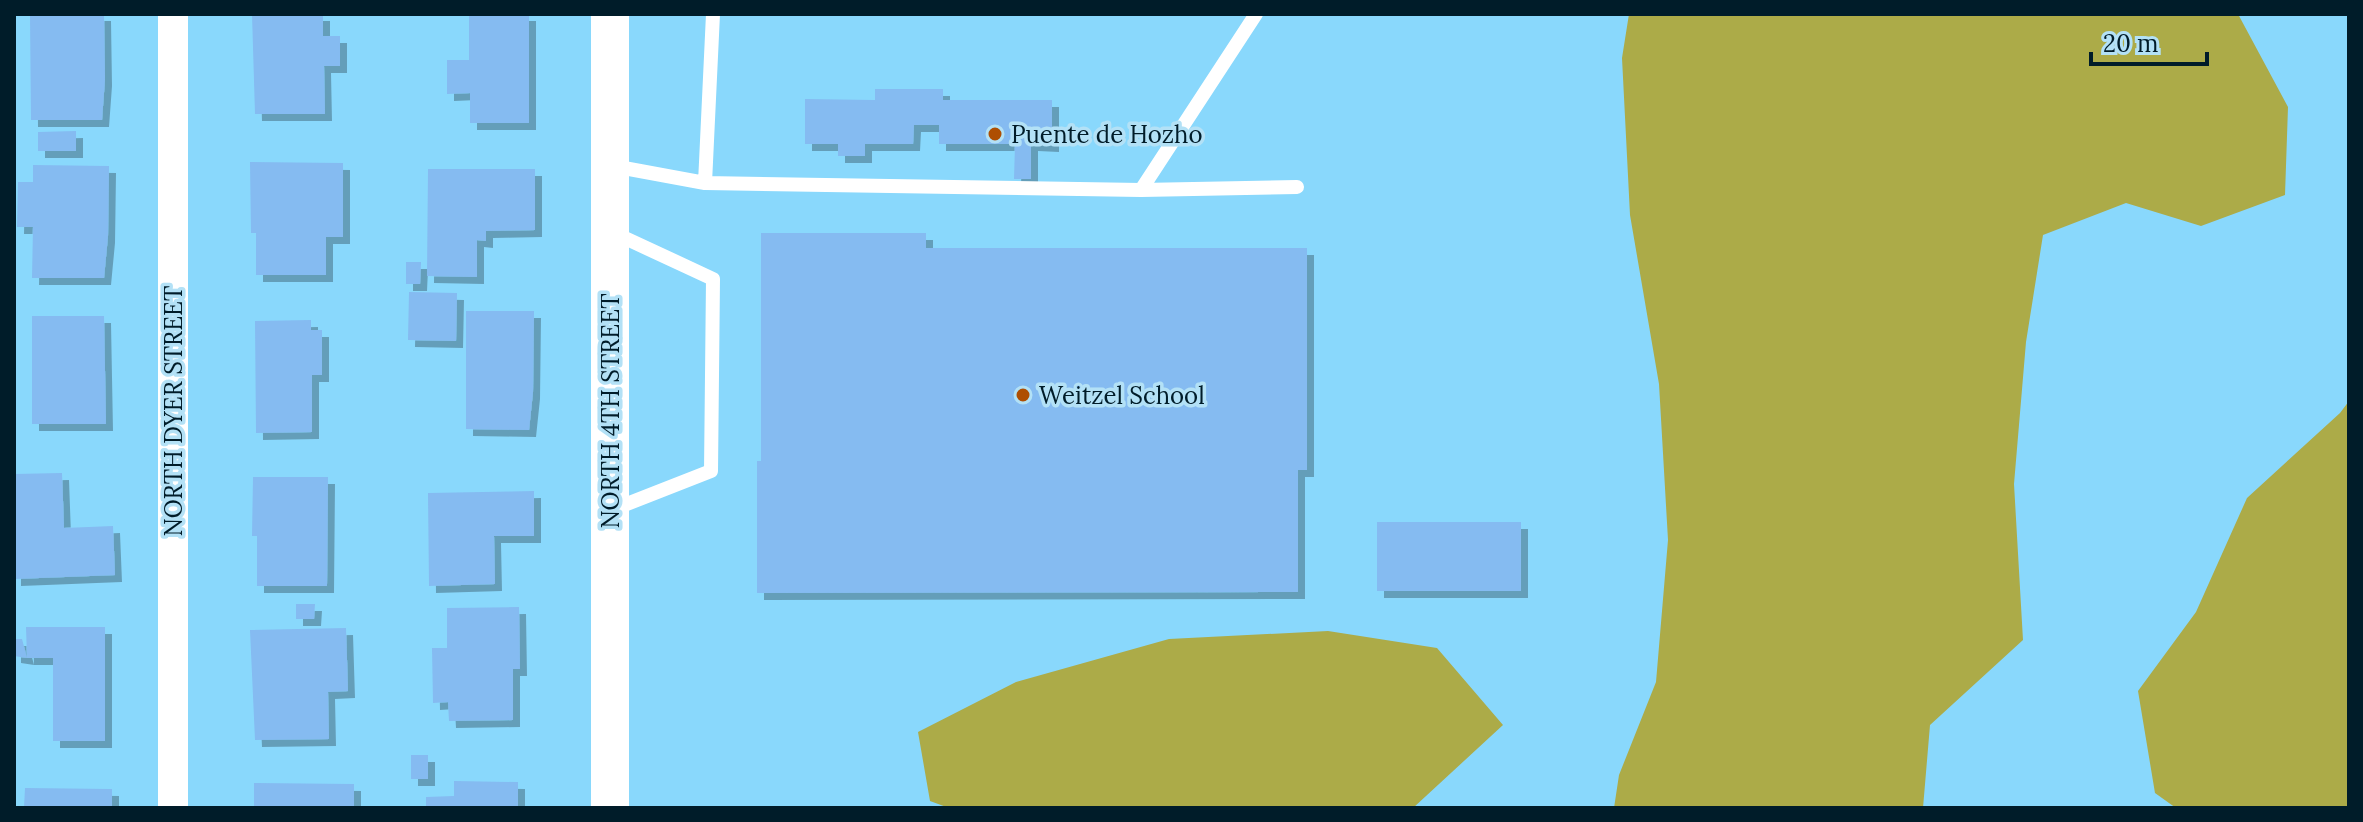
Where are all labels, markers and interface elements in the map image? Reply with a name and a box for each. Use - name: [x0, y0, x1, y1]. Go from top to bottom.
- scale bar: [2091, 16, 2207, 66]
- text: 20 m: [2103, 28, 2159, 59]
- place label: Puente de Hozho: [1011, 119, 1202, 150]
- marker: Puente de Hozho: [986, 125, 1004, 143]
- street label: NORTH DYER STREET: [158, 286, 189, 536]
- street label: NORTH 4TH STREET: [595, 293, 626, 529]
- place label: Weitzel School: [1039, 380, 1205, 411]
- marker: Weitzel School: [1014, 386, 1032, 404]

